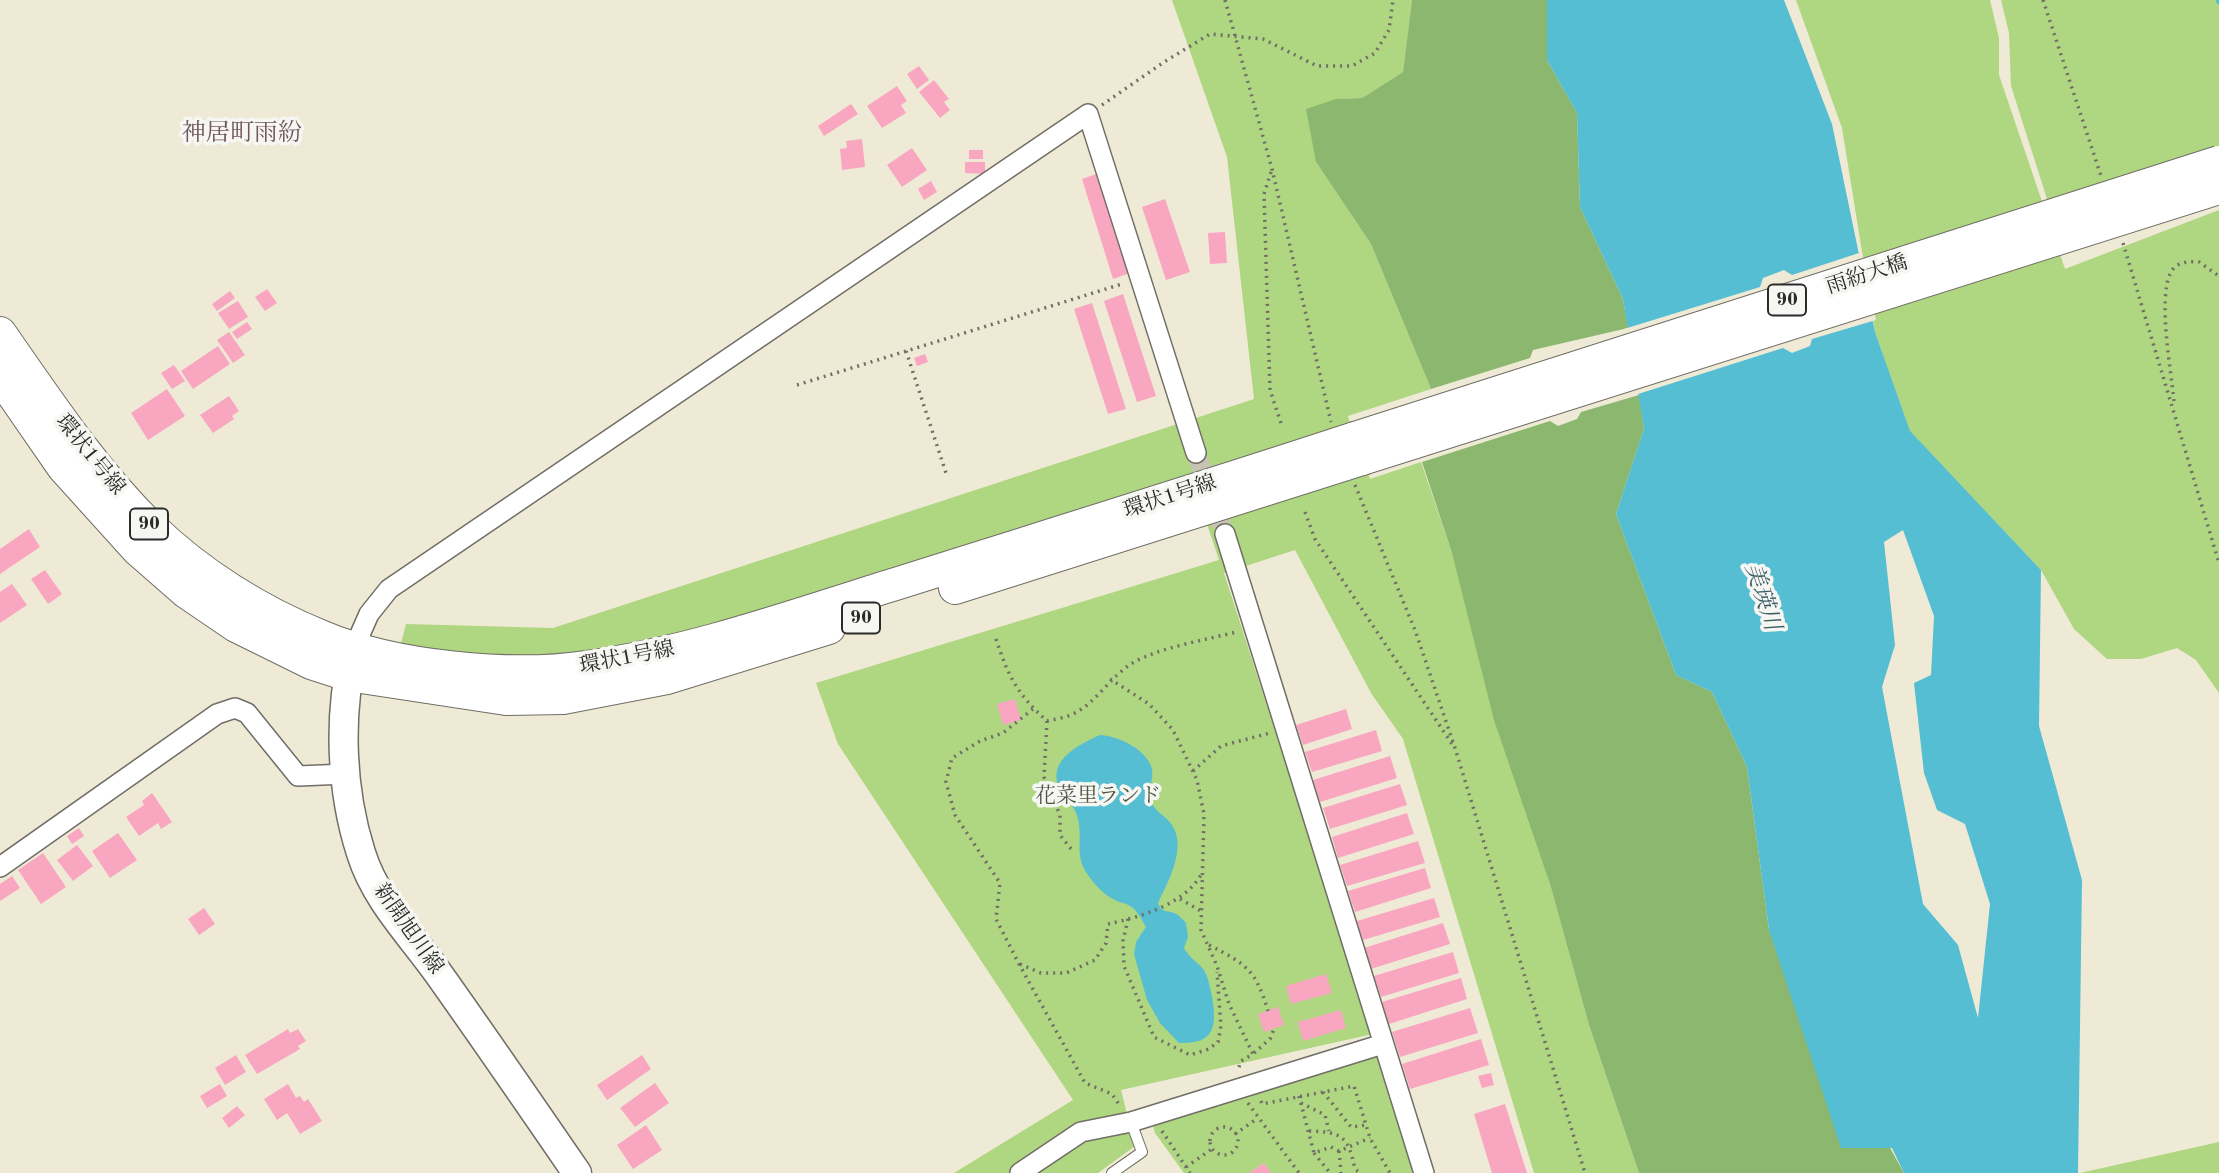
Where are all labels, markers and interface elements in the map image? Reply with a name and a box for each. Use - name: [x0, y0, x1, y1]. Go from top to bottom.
- district label: 神居町雨紛: [182, 120, 302, 148]
- street label: 雨紛大橋: [1823, 250, 1911, 300]
- road number: 90: [1768, 284, 1806, 316]
- street label: 環状1号線: [50, 410, 130, 500]
- street label: 環状1号線: [1120, 470, 1220, 524]
- road number: 90: [130, 509, 168, 540]
- water label: 美瑛川: [1738, 560, 1786, 634]
- road number: 90: [842, 603, 880, 634]
- street label: 環状1号線: [577, 636, 677, 680]
- park label: 花菜里ランド: [1035, 783, 1161, 809]
- street label: 新開旭川線: [368, 879, 448, 979]

